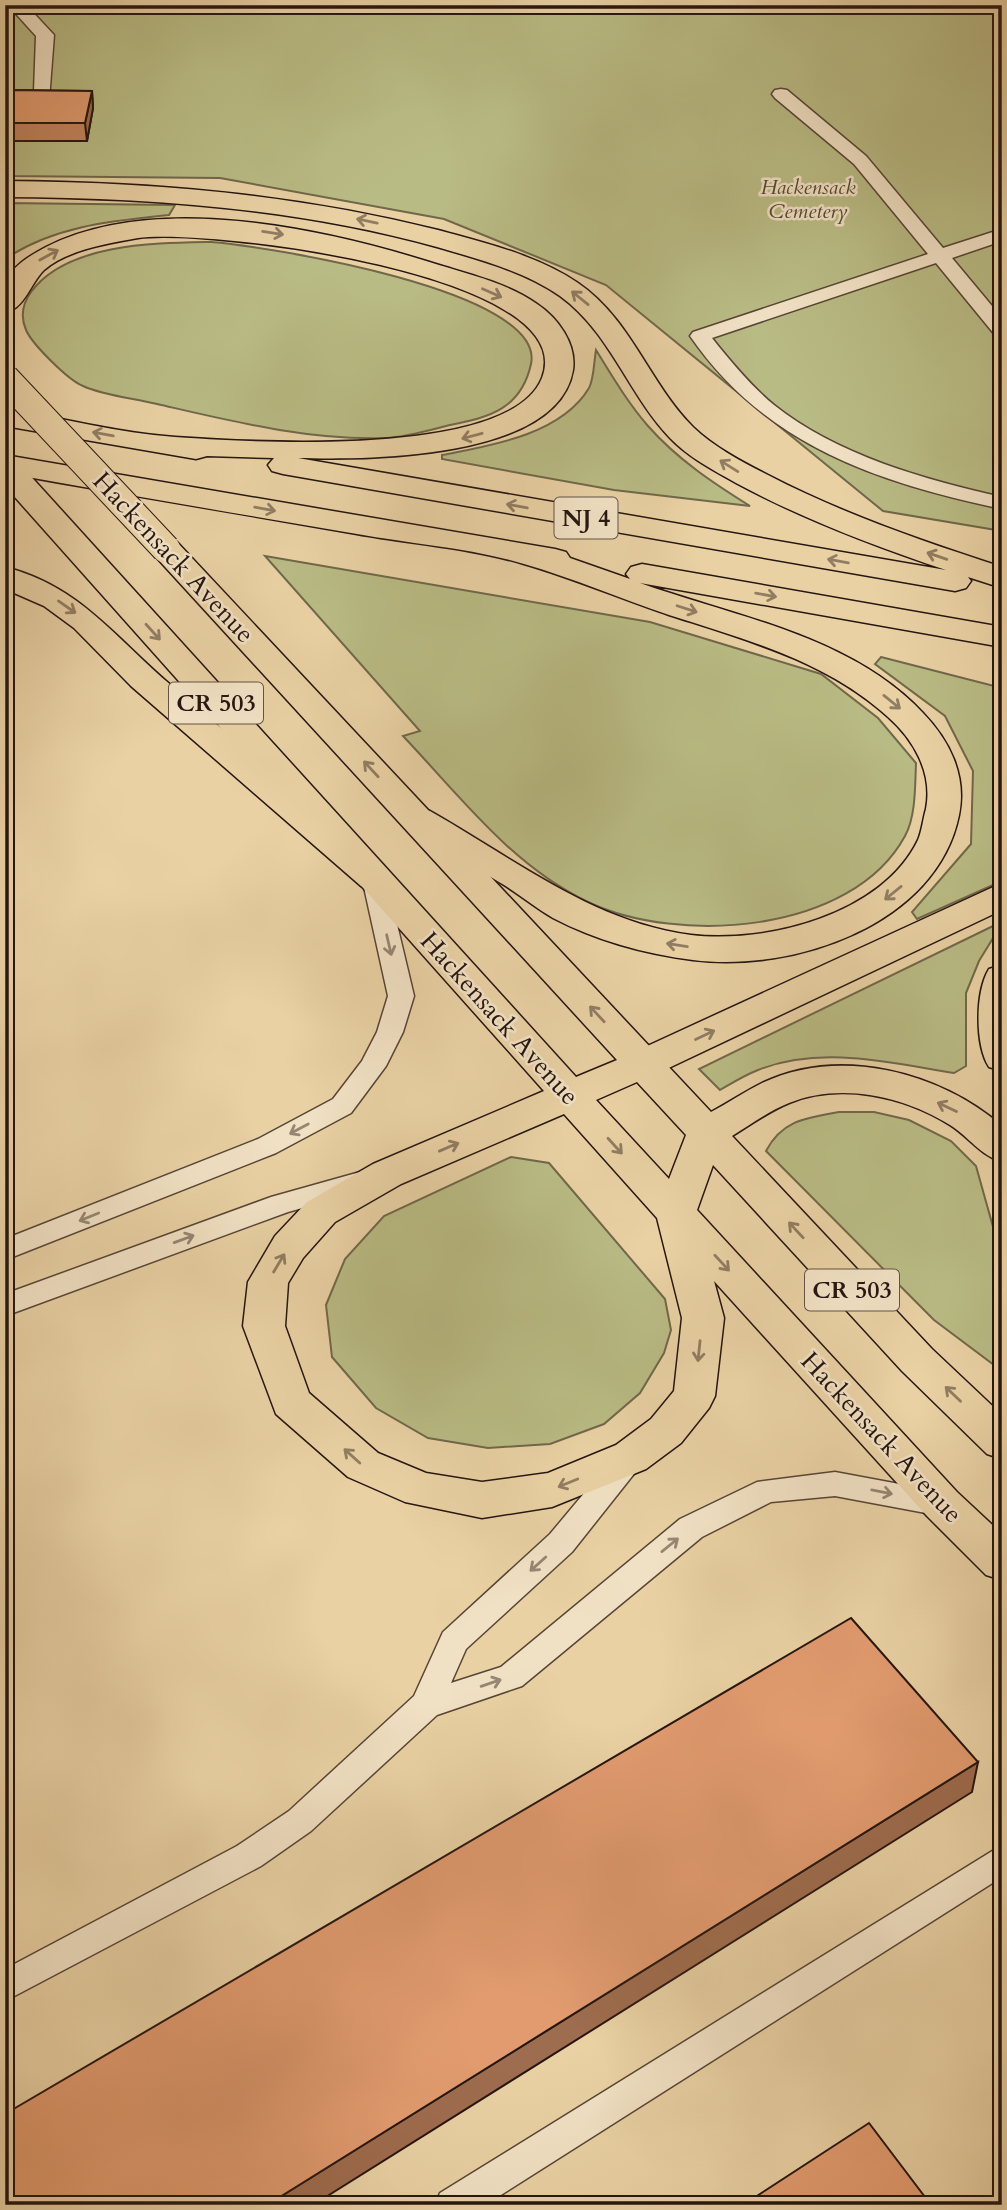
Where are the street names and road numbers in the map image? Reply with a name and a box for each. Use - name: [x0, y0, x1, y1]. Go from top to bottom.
- street label: Hackensack Avenue: [85, 464, 262, 651]
- road number: NJ 4: [554, 498, 618, 538]
- road number: CR 503: [169, 682, 263, 724]
- street label: Hackensack Avenue: [412, 924, 587, 1113]
- road number: CR 503: [805, 1270, 899, 1310]
- street label: Hackensack Avenue: [793, 1344, 970, 1531]

